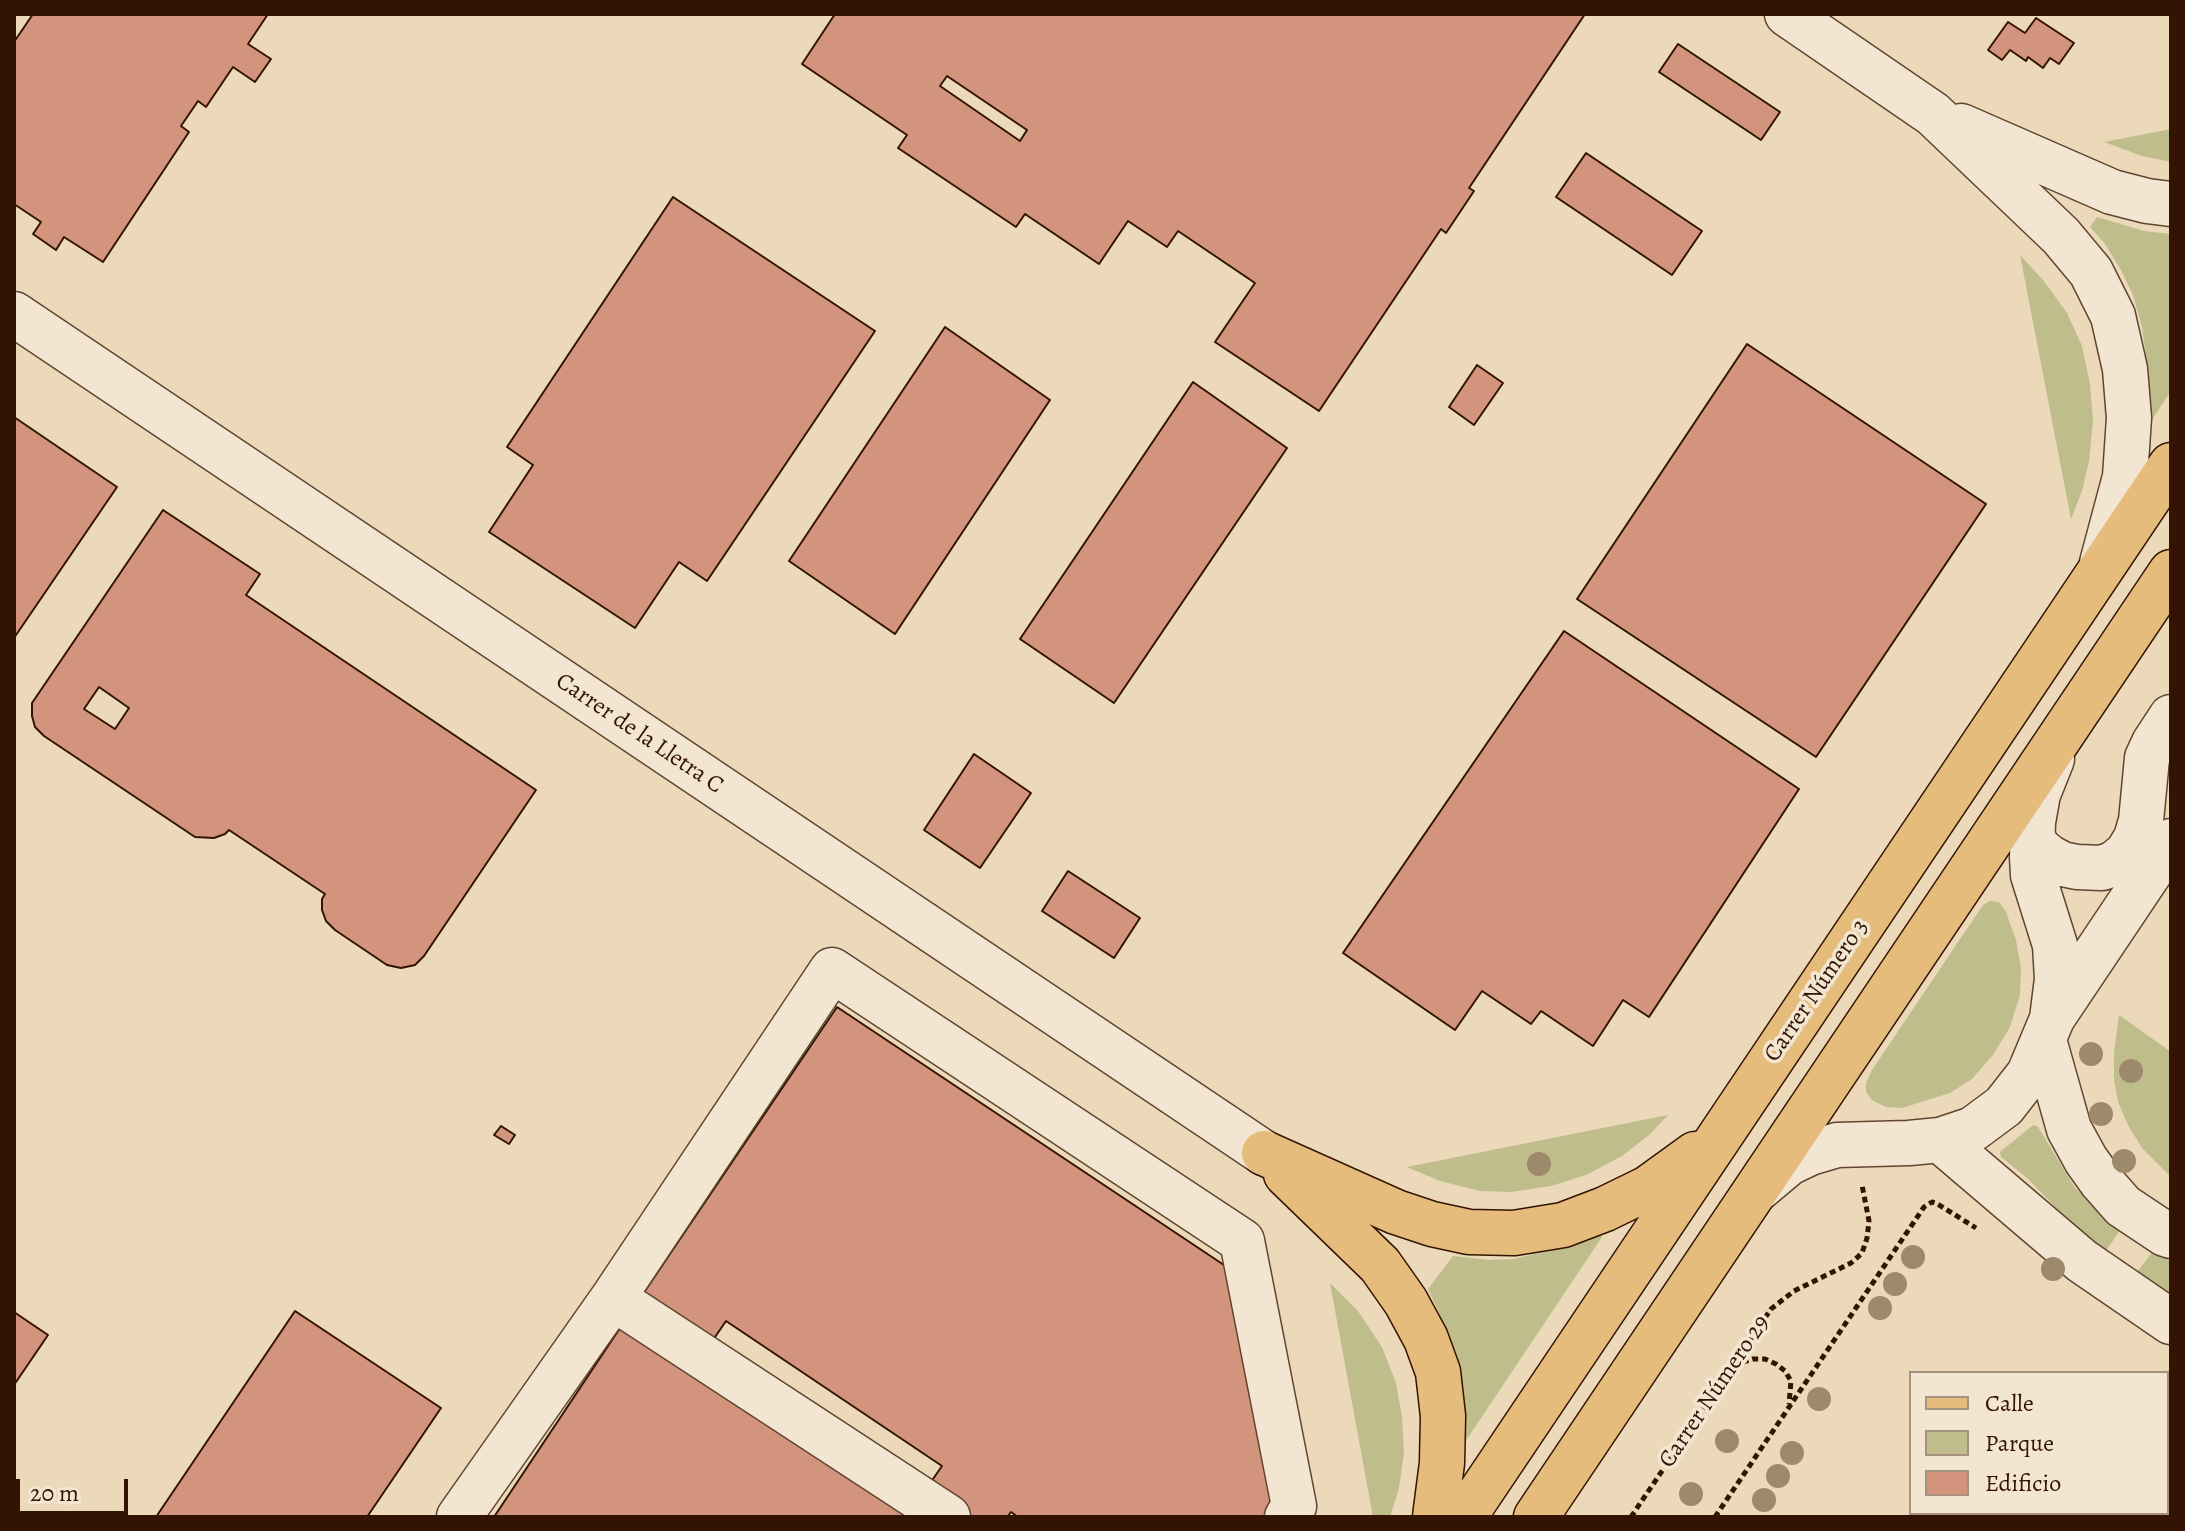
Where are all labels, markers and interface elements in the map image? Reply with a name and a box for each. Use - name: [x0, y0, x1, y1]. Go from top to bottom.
- street label: Carrer de la Lletra C: [550, 667, 728, 801]
- street label: Carrer Número 3: [1759, 914, 1875, 1068]
- street label: Carrer Número 29: [1653, 1310, 1777, 1474]
- legend: [1909, 1371, 2169, 1515]
- text: Calle: [1985, 1387, 2034, 1419]
- text: Parque: [1985, 1427, 2054, 1459]
- scale bar: [20, 1463, 132, 1513]
- text: Edificio: [1985, 1467, 2061, 1499]
- text: 20 m: [30, 1477, 79, 1509]

